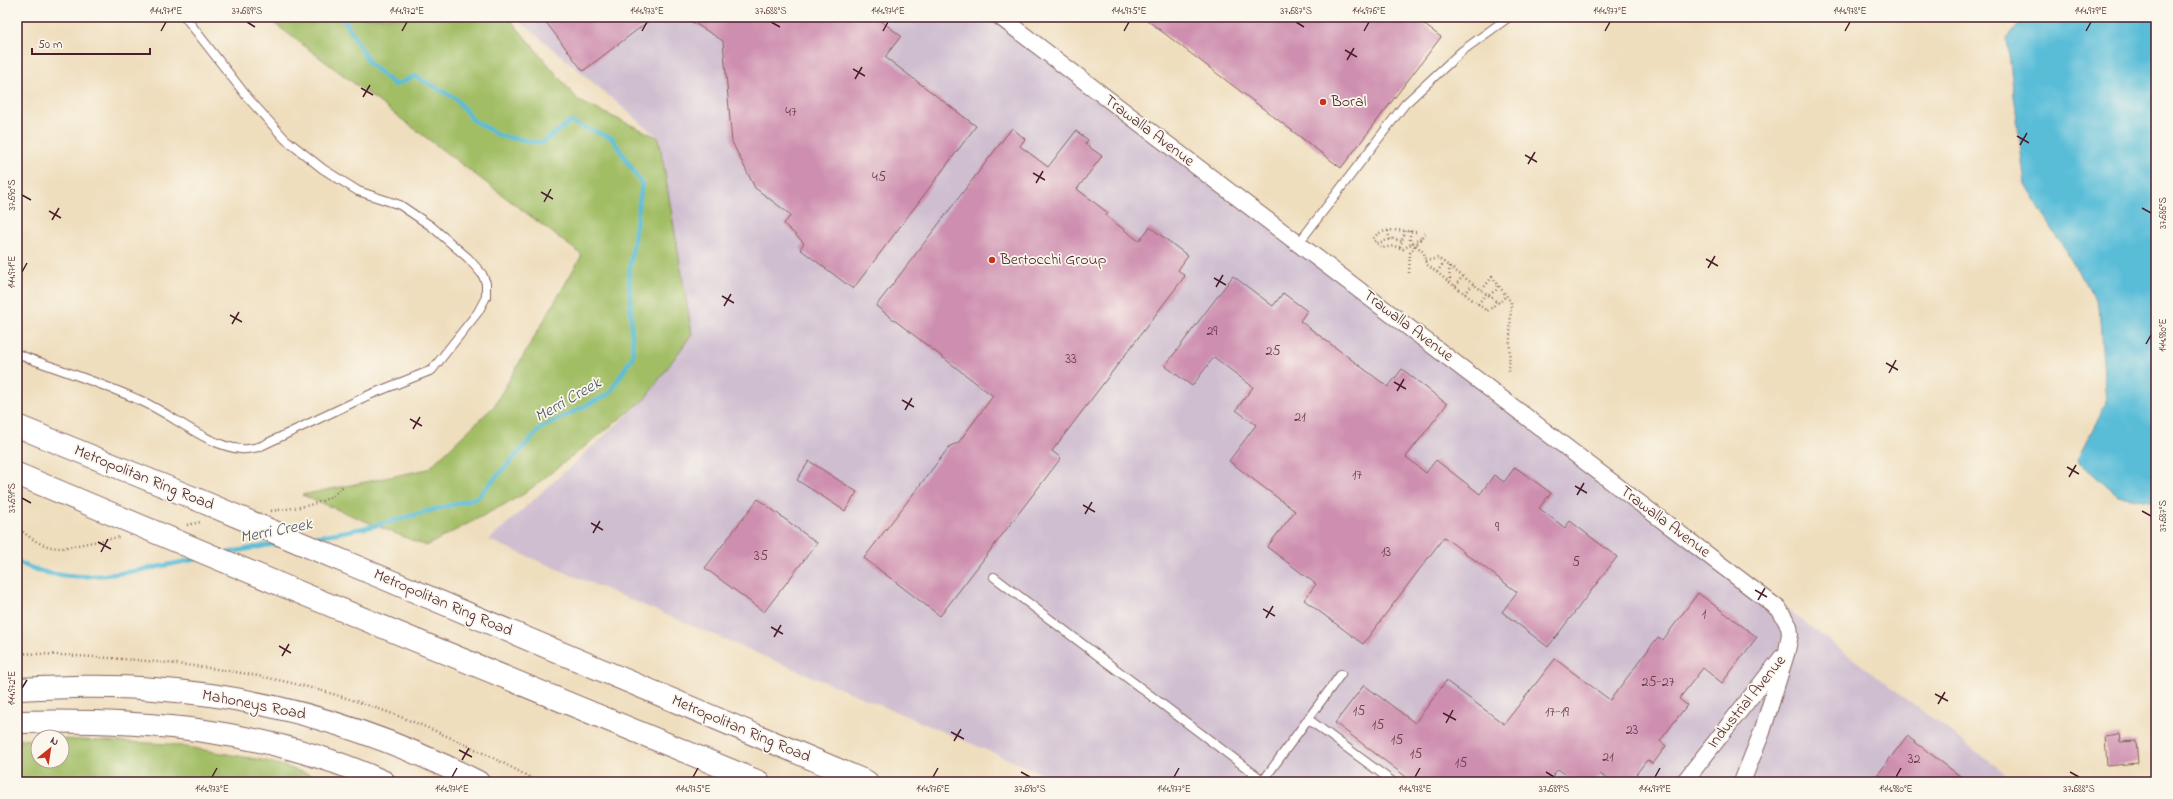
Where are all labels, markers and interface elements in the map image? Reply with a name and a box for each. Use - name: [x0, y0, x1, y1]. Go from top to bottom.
- text: 144.971°E: [150, 4, 182, 19]
- text: 37.689°S: [232, 4, 263, 19]
- text: 144.972°E: [390, 4, 424, 19]
- text: 144.973°E: [630, 4, 664, 19]
- text: 37.688°S: [755, 4, 787, 19]
- text: 144.974°E: [871, 4, 905, 19]
- text: 144.975°E: [1111, 4, 1147, 19]
- text: 37.687°S: [1280, 4, 1312, 19]
- text: 144.976°E: [1352, 4, 1386, 19]
- text: 144.977°E: [1593, 4, 1627, 19]
- text: 144.978°E: [1833, 4, 1867, 19]
- text: 144.979°E: [2075, 4, 2107, 19]
- scale bar: [32, 30, 150, 56]
- text: 50 m: [38, 36, 62, 54]
- street label: Trawalla Avenue: [1099, 89, 1200, 174]
- place label: Boral: [1330, 90, 1367, 114]
- marker: Boral: [1318, 97, 1328, 107]
- house number: 47: [785, 102, 797, 123]
- house number: 45: [872, 167, 886, 188]
- text: 37.690°S: [5, 179, 20, 211]
- text: 37.686°S: [2156, 196, 2171, 229]
- place label: Bertocchi Group: [999, 248, 1107, 272]
- marker: Bertocchi Group: [987, 255, 997, 265]
- text: 144.971°E: [5, 256, 20, 288]
- street label: Trawalla Avenue: [1358, 284, 1459, 369]
- text: 144.980°E: [2156, 318, 2171, 352]
- house number: 29: [1206, 321, 1218, 342]
- house number: 25: [1266, 341, 1280, 362]
- house number: 33: [1065, 349, 1077, 370]
- water label: Merri Creek: [530, 370, 607, 429]
- house number: 21: [1294, 407, 1306, 428]
- street label: Metropolitan Ring Road: [70, 439, 218, 517]
- house number: 17: [1352, 465, 1362, 486]
- street label: Trawalla Avenue: [1615, 480, 1716, 565]
- text: 37.691°S: [5, 482, 20, 513]
- text: 37.687°S: [2156, 500, 2171, 532]
- water label: Merri Creek: [238, 511, 316, 550]
- house number: 9: [1495, 517, 1500, 538]
- house number: 13: [1381, 542, 1391, 563]
- house number: 35: [754, 546, 768, 567]
- house number: 5: [1572, 552, 1580, 573]
- street label: Metropolitan Ring Road: [370, 563, 516, 643]
- house number: 1: [1702, 604, 1707, 625]
- street label: Industrial Avenue: [1702, 649, 1793, 754]
- text: 144.972°E: [5, 671, 20, 705]
- house number: 25-27: [1642, 672, 1675, 693]
- street label: Mahoneys Road: [200, 683, 308, 727]
- street label: Metropolitan Ring Road: [668, 689, 814, 769]
- house number: 15: [1353, 701, 1365, 722]
- house number: 17-19: [1545, 702, 1570, 723]
- house number: 15: [1372, 715, 1384, 736]
- house number: 23: [1626, 720, 1639, 741]
- north arrow: [30, 729, 70, 769]
- house number: 15: [1391, 730, 1403, 751]
- text: N: [47, 732, 62, 750]
- house number: 15: [1410, 744, 1422, 765]
- house number: 21: [1602, 747, 1614, 768]
- house number: 32: [1908, 749, 1920, 770]
- house number: 15: [1455, 753, 1467, 774]
- text: 144.973°E: [195, 782, 229, 797]
- text: 144.974°E: [435, 782, 469, 797]
- text: 144.975°E: [675, 782, 711, 797]
- text: 144.976°E: [916, 782, 950, 797]
- text: 37.690°S: [1014, 782, 1046, 797]
- text: 144.977°E: [1157, 782, 1191, 797]
- text: 144.978°E: [1398, 782, 1432, 797]
- text: 37.689°S: [1539, 782, 1570, 797]
- text: 144.979°E: [1639, 782, 1671, 797]
- text: 144.980°E: [1879, 782, 1913, 797]
- text: 37.688°S: [2063, 782, 2095, 797]

